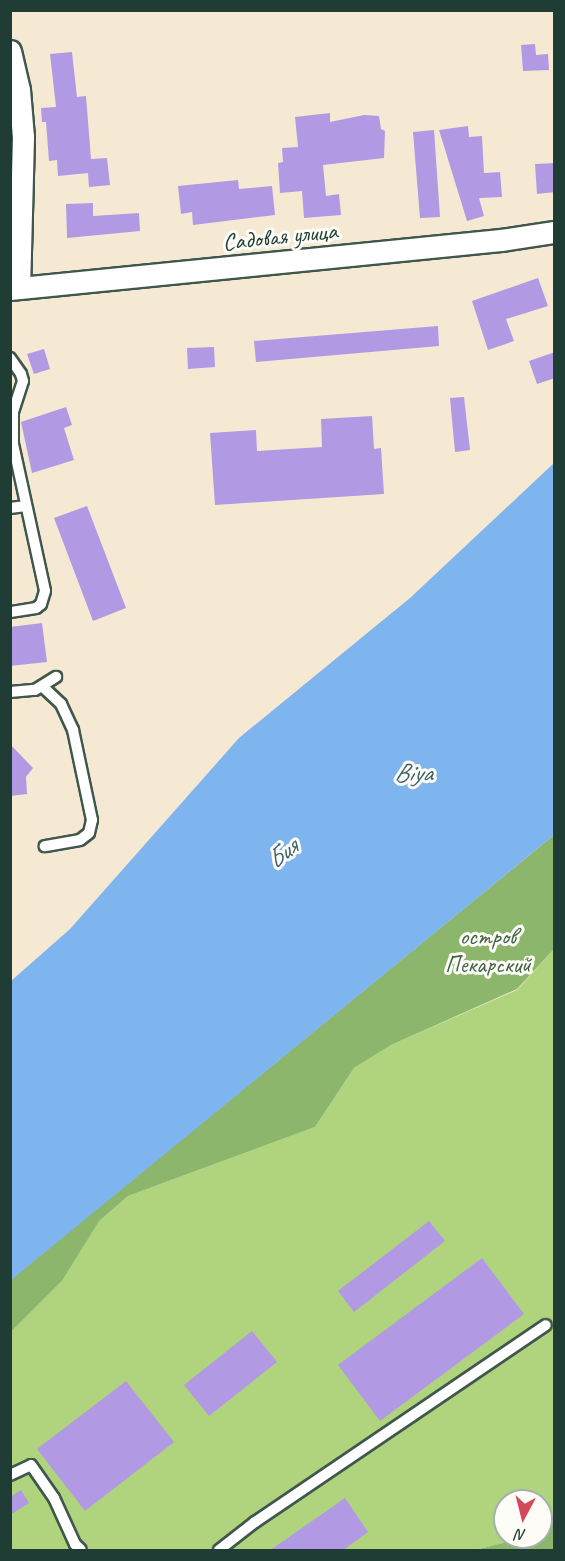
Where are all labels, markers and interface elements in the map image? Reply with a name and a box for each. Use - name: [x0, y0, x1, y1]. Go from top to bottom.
- street label: Садовая улица: [221, 217, 339, 257]
- water label: Biya: [394, 757, 432, 789]
- water label: Бия: [260, 832, 304, 876]
- park label: остров Пекарский: [445, 923, 531, 979]
- north arrow: [493, 1489, 553, 1549]
- text: N: [515, 1524, 527, 1545]

